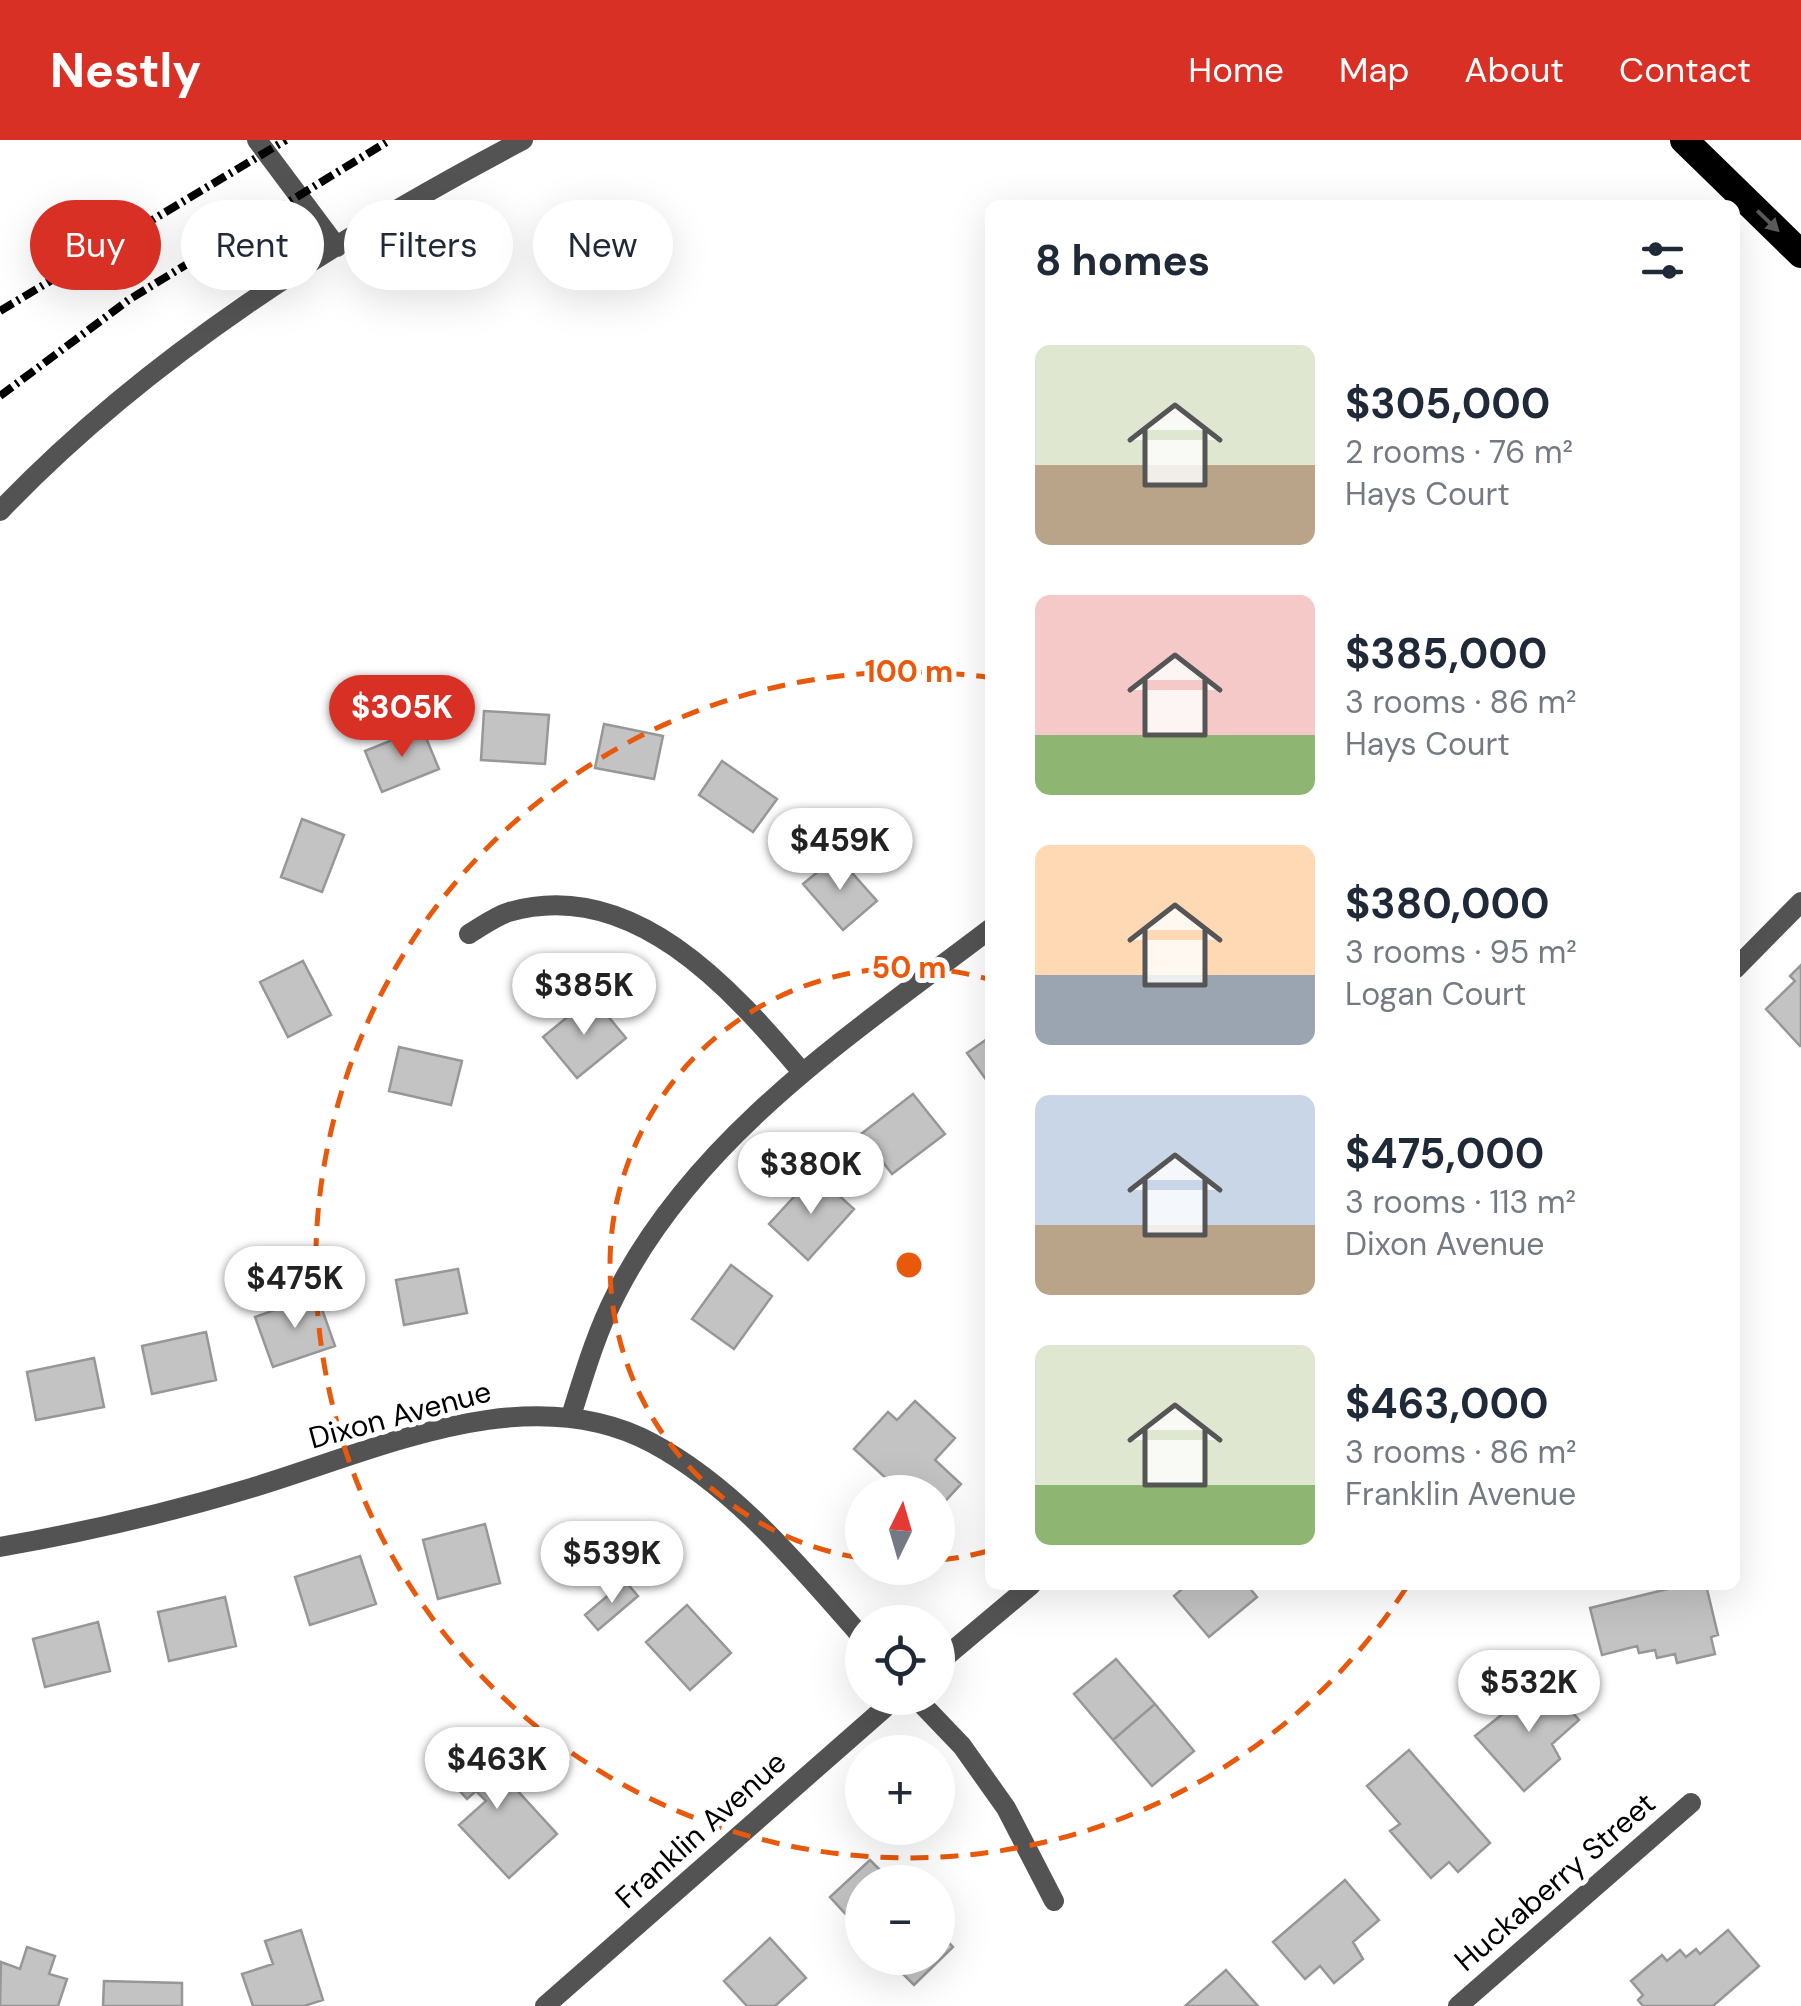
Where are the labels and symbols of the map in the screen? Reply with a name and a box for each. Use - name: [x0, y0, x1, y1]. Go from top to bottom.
- one-way arrow: [1756, 210, 1780, 233]
- text: 100 m: [865, 652, 953, 691]
- pin: $305K: [332, 675, 472, 760]
- pin: $459K: [770, 808, 910, 893]
- text: 50 m: [871, 948, 947, 987]
- pin: $385K: [514, 953, 654, 1038]
- pin: $380K: [741, 1132, 881, 1217]
- pin: $475K: [225, 1246, 365, 1331]
- centre of rings: [891, 1247, 927, 1283]
- street label: Dixon Avenue: [304, 1371, 495, 1458]
- north arrow: [845, 1475, 955, 1585]
- pin: $539K: [542, 1521, 682, 1606]
- pin: $532K: [1459, 1650, 1599, 1735]
- pin: $463K: [427, 1727, 567, 1812]
- street label: Franklin Avenue: [607, 1743, 794, 1917]
- street label: Huckaberry Street: [1446, 1784, 1663, 1980]

